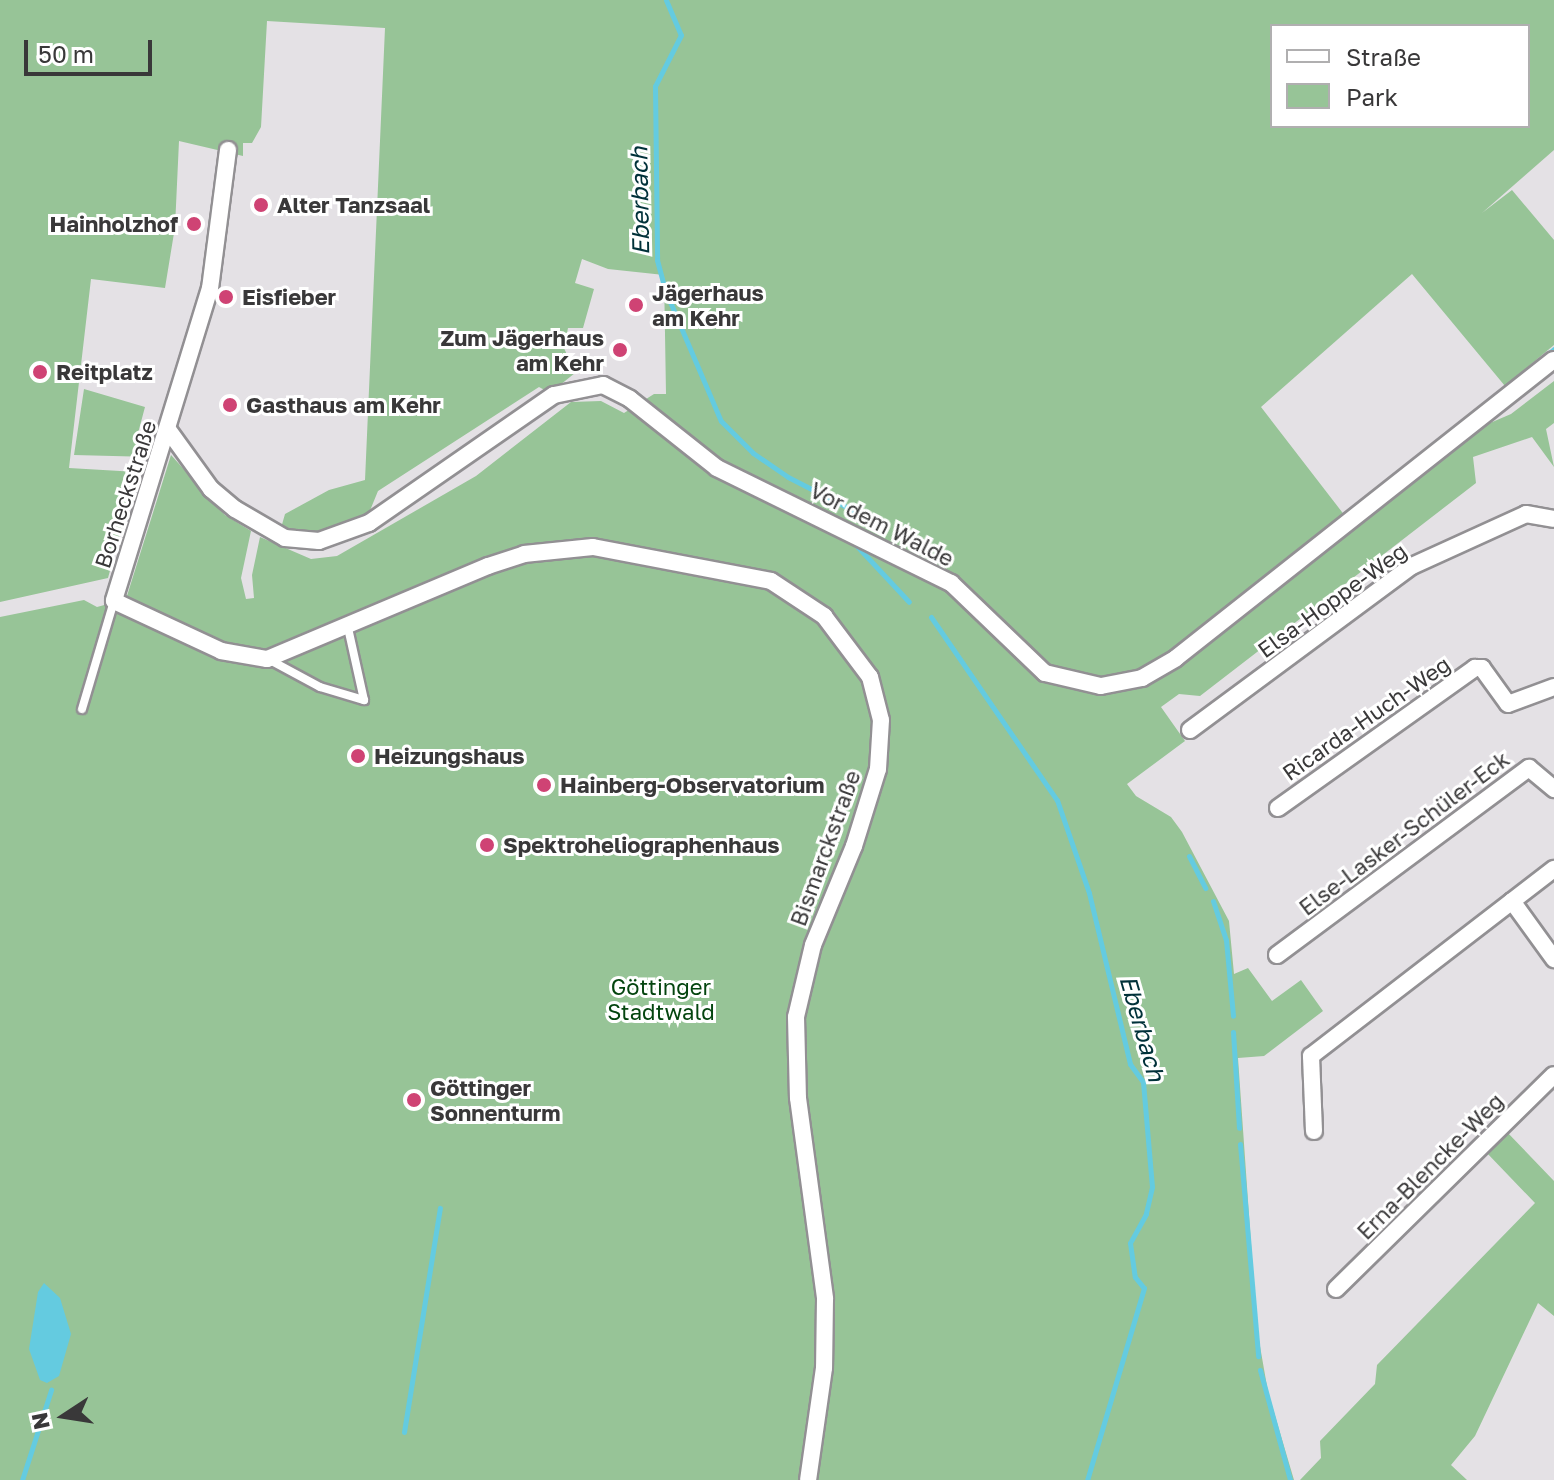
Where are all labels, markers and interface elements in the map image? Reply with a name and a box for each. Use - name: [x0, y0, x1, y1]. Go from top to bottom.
- scale bar: [28, 24, 156, 74]
- legend: [1270, 24, 1530, 128]
- text: 50 m: [38, 39, 94, 68]
- text: Straße: [1346, 42, 1421, 71]
- text: Park: [1346, 82, 1398, 111]
- water label: Eberbach: [624, 146, 654, 256]
- place label: Alter Tanzsaal: [277, 192, 430, 218]
- marker: Alter Tanzsaal: [252, 196, 270, 214]
- place label: Hainholzhof: [49, 211, 178, 237]
- marker: Hainholzhof: [185, 215, 203, 233]
- place label: Jägerhaus am Kehr: [652, 279, 764, 330]
- place label: Eisfieber: [242, 284, 336, 310]
- marker: Eisfieber: [217, 288, 235, 306]
- marker: Jägerhaus am Kehr: [627, 296, 645, 314]
- place label: Zum Jägerhaus am Kehr: [440, 324, 604, 376]
- marker: Zum Jägerhaus am Kehr: [611, 341, 629, 359]
- place label: Reitplatz: [56, 359, 153, 385]
- marker: Reitplatz: [31, 363, 49, 381]
- place label: Gasthaus am Kehr: [246, 392, 441, 418]
- marker: Gasthaus am Kehr: [221, 396, 239, 414]
- street label: Borheckstraße: [89, 417, 161, 571]
- street label: Vor dem Walde: [806, 476, 958, 572]
- street label: Elsa-Hoppe-Weg: [1252, 537, 1412, 663]
- street label: Ricarda-Huch-Weg: [1277, 650, 1455, 786]
- place label: Heizungshaus: [374, 743, 525, 769]
- street label: Else-Lasker-Schüler-Eck: [1294, 745, 1514, 921]
- marker: Heizungshaus: [349, 747, 367, 765]
- street label: Bismarckstraße: [785, 767, 865, 929]
- place label: Hainberg-Observatorium: [560, 772, 825, 798]
- marker: Hainberg-Observatorium: [535, 776, 553, 794]
- place label: Spektroheliographenhaus: [503, 832, 780, 858]
- marker: Spektroheliographenhaus: [478, 836, 496, 854]
- water label: Eberbach: [1114, 972, 1172, 1084]
- park label: Göttinger Stadtwald: [607, 973, 715, 1024]
- place label: Göttinger Sonnenturm: [430, 1074, 561, 1126]
- street label: Erna-Blencke-Weg: [1351, 1087, 1509, 1245]
- marker: Göttinger Sonnenturm: [405, 1091, 423, 1109]
- north arrow: [24, 1376, 104, 1456]
- text: N: [25, 1410, 55, 1432]

